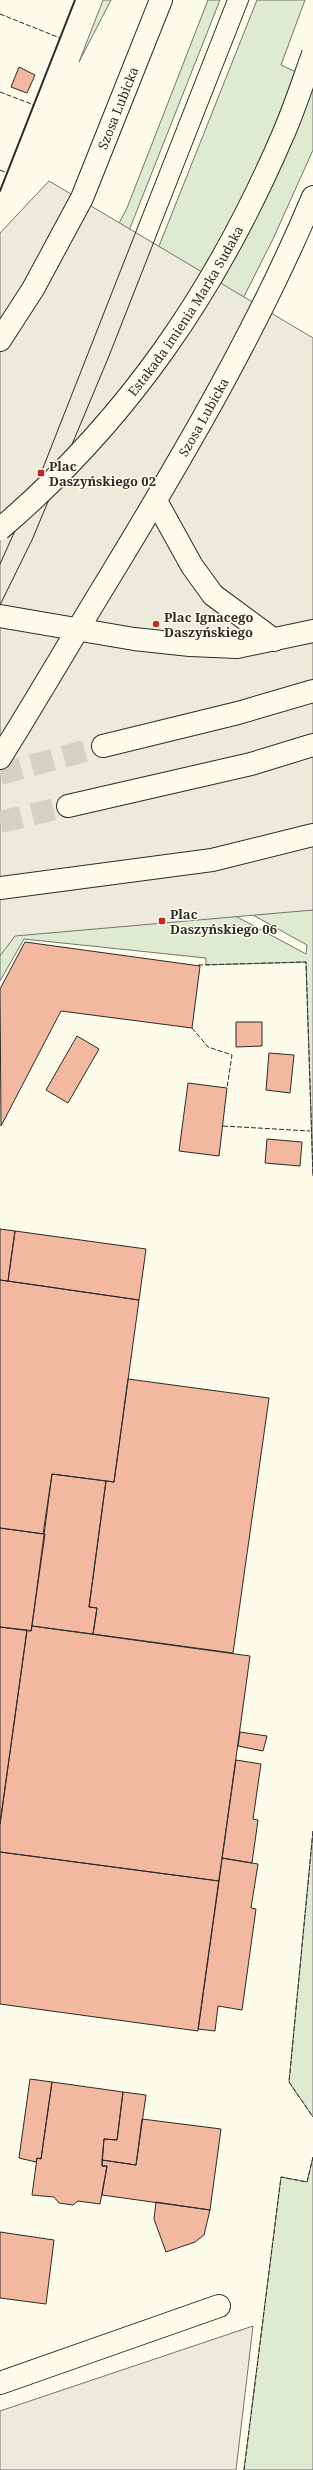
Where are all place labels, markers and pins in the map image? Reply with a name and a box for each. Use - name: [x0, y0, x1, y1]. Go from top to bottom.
- place label: Plac Daszyńskiego 02: [49, 457, 156, 490]
- marker: Plac Daszyńskiego 02: [36, 468, 46, 478]
- place label: Plac Ignacego Daszyńskiego: [164, 608, 253, 641]
- marker: Plac Ignacego Daszyńskiego: [151, 619, 161, 629]
- place label: Plac Daszyńskiego 06: [170, 905, 277, 938]
- marker: Plac Daszyńskiego 06: [157, 916, 167, 926]

